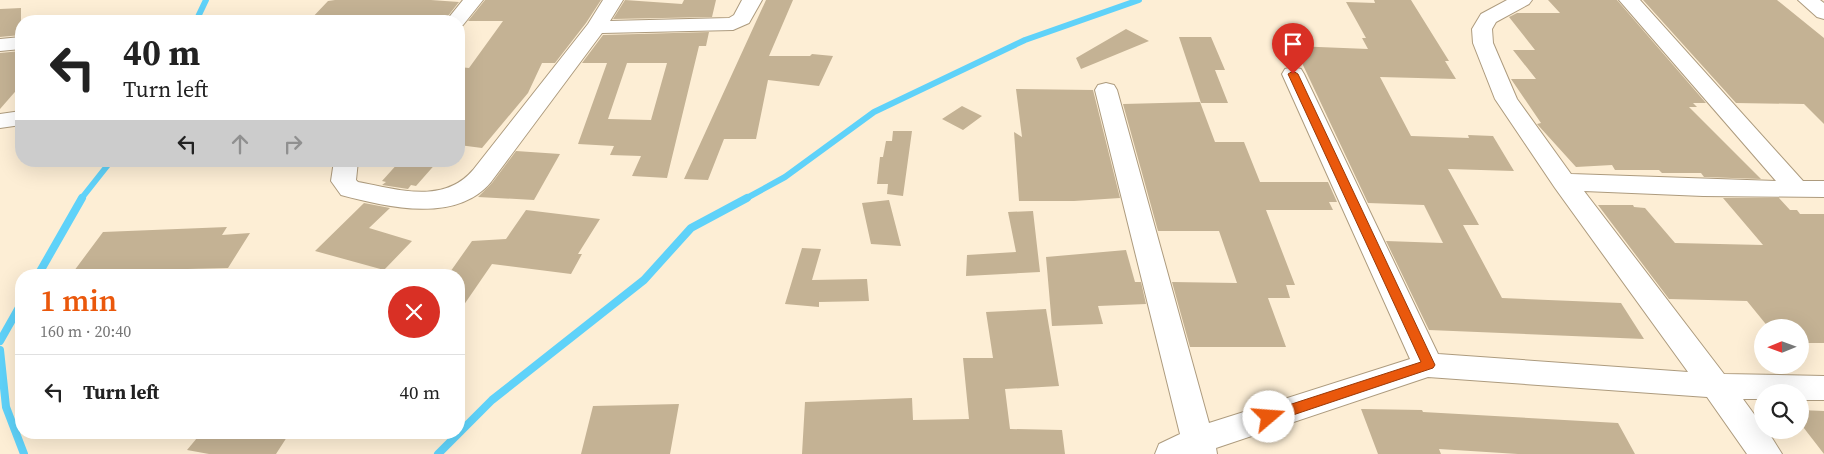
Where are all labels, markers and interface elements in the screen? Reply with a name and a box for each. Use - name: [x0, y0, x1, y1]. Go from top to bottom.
- pin: [1272, 23, 1314, 74]
- text: 40 m: [123, 29, 200, 77]
- icon: arrive: [1279, 30, 1307, 58]
- icon: left: [40, 35, 105, 100]
- text: Turn left: [123, 74, 208, 104]
- icon: left: [173, 130, 201, 158]
- icon: ahead: [226, 130, 254, 158]
- icon: right: [279, 130, 307, 158]
- text: 1 min: [40, 280, 117, 321]
- button: close: [388, 286, 440, 338]
- north arrow: [1754, 319, 1809, 374]
- map controls: [1754, 319, 1809, 439]
- text: 160 m · 20:40: [40, 320, 131, 342]
- icon: left: [40, 378, 68, 406]
- text: Turn left: [83, 379, 159, 405]
- text: 40 m: [399, 379, 440, 405]
- button: search: [1754, 384, 1809, 439]
- position arrow: [1242, 390, 1294, 442]

